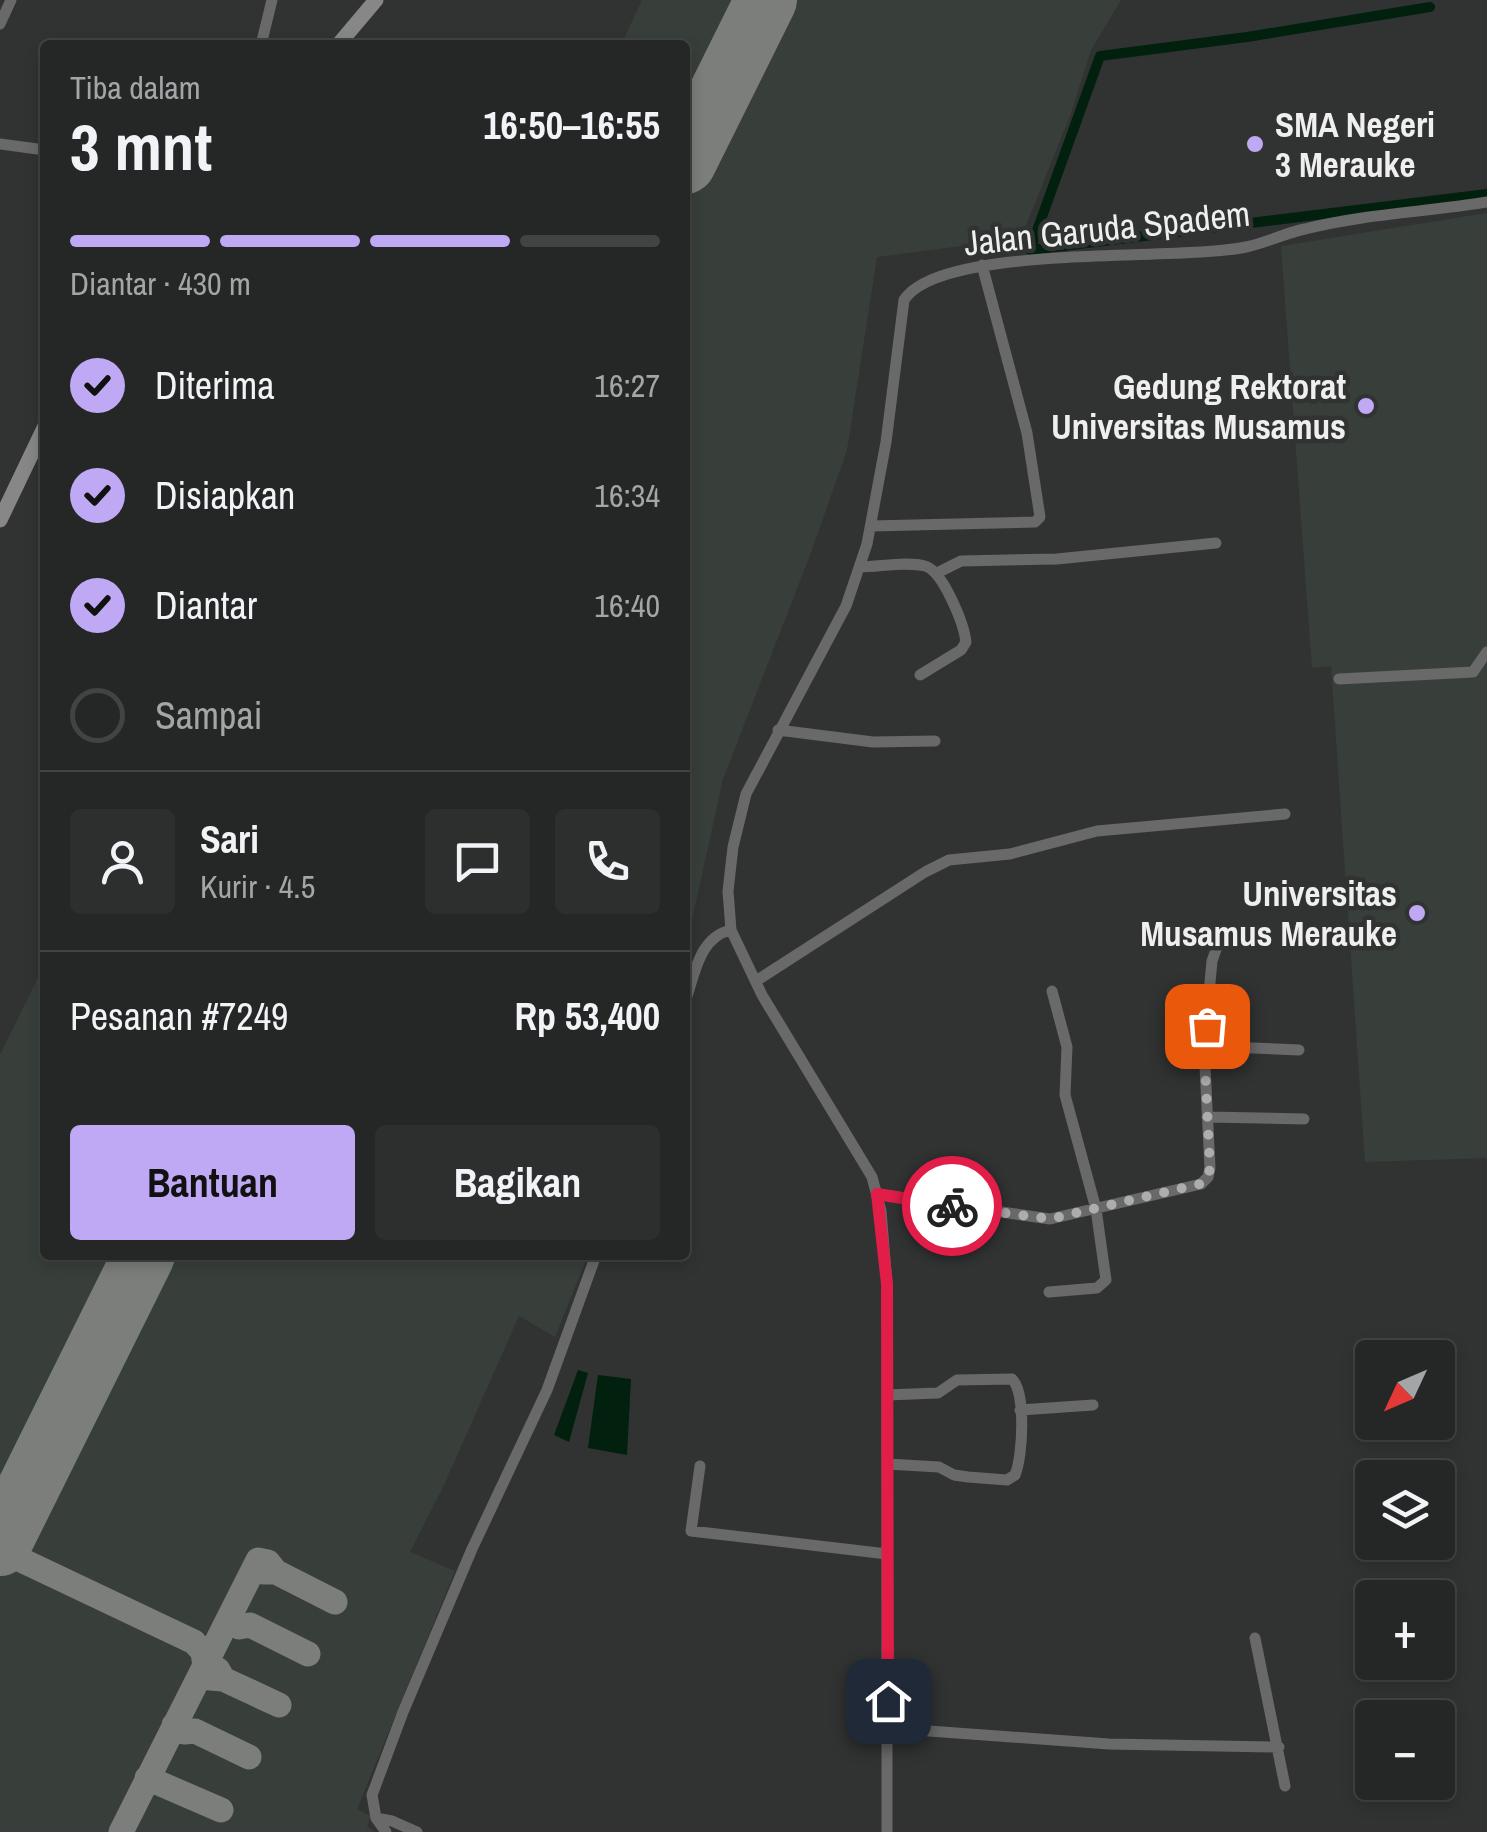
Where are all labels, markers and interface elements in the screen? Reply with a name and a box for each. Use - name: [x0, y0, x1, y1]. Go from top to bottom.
- text: Tiba dalam: [70, 66, 201, 109]
- text: 16:50–16:55: [483, 100, 660, 151]
- place label: SMA Negeri 3 Merauke: [1275, 101, 1435, 188]
- text: 3 mnt: [70, 103, 212, 190]
- marker: SMA Negeri 3 Merauke: [1244, 133, 1266, 155]
- street label: Jalan Garuda Spadem: [962, 190, 1252, 266]
- text: Diantar · 430 m: [70, 262, 251, 305]
- icon: check: [70, 358, 125, 413]
- text: Diterima: [155, 360, 274, 411]
- place label: Gedung Rektorat Universitas Musamus: [1051, 363, 1346, 450]
- text: 16:27: [594, 364, 660, 407]
- marker: Gedung Rektorat Universitas Musamus: [1355, 395, 1377, 417]
- icon: check: [70, 468, 125, 523]
- text: Disiapkan: [155, 470, 295, 521]
- text: 16:34: [594, 474, 660, 517]
- icon: check: [70, 578, 125, 633]
- text: Diantar: [155, 580, 257, 631]
- text: 16:40: [594, 584, 660, 627]
- text: Sampai: [155, 690, 262, 741]
- button: person: [70, 809, 175, 914]
- button: chat: [425, 809, 530, 914]
- button: phone: [555, 809, 660, 914]
- text: Sari: [200, 814, 259, 865]
- text: Kurir · 4.5: [200, 865, 315, 908]
- place label: Universitas Musamus Merauke: [1140, 870, 1397, 957]
- marker: Universitas Musamus Merauke: [1406, 902, 1428, 924]
- pin: [1165, 984, 1250, 1069]
- text: Pesanan #7249: [70, 991, 288, 1042]
- text: Rp 53,400: [514, 991, 660, 1042]
- icon: bag: [1180, 999, 1235, 1054]
- button: Bantuan: [70, 1125, 355, 1240]
- button: Bagikan: [375, 1125, 660, 1240]
- courier: [902, 1156, 1002, 1256]
- icon: bike: [925, 1179, 980, 1234]
- north arrow: [1355, 1340, 1455, 1440]
- map controls: [1355, 1340, 1455, 1800]
- button: layers: [1355, 1460, 1455, 1560]
- button: +: [1355, 1580, 1455, 1680]
- pin: [846, 1659, 931, 1744]
- icon: home: [861, 1674, 916, 1729]
- button: −: [1355, 1700, 1455, 1800]

